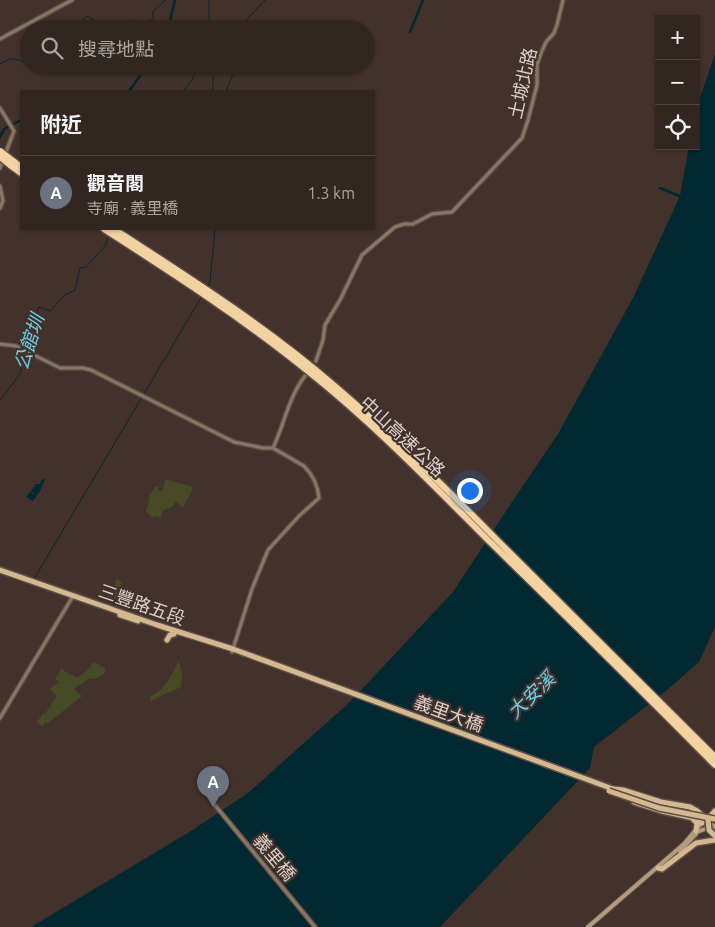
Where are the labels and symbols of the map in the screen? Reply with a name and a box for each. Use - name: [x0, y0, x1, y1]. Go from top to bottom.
- street label: 土城北路: [504, 46, 540, 120]
- water label: 公館圳: [10, 309, 49, 373]
- street label: 中山高速公路: [357, 392, 449, 480]
- your location: [457, 478, 483, 504]
- street label: 三豐路五段: [96, 580, 188, 628]
- water label: 大安溪: [503, 665, 561, 723]
- street label: 義里大橋: [412, 691, 486, 735]
- pin: A: [197, 766, 229, 807]
- street label: 義里橋: [250, 830, 300, 884]

